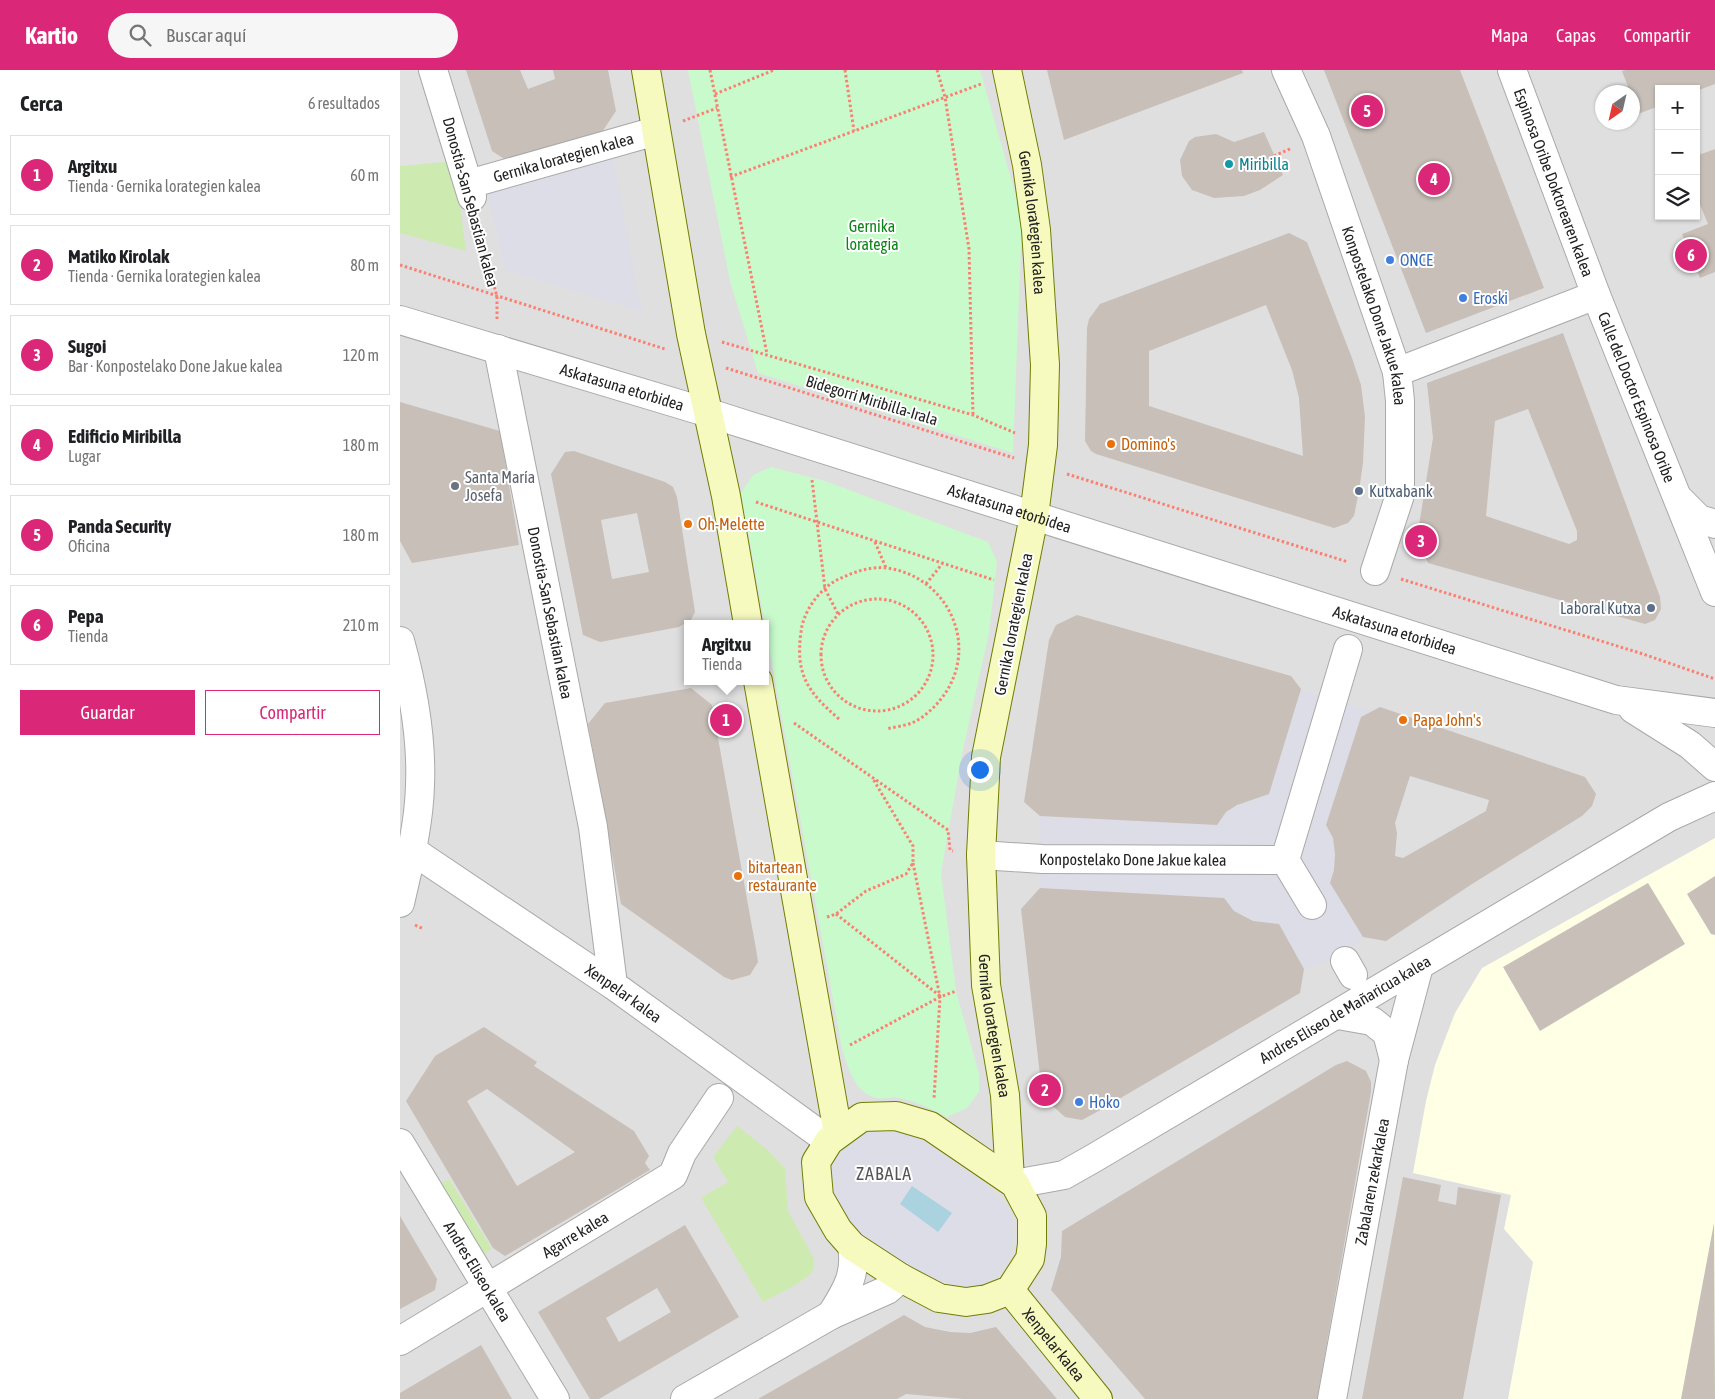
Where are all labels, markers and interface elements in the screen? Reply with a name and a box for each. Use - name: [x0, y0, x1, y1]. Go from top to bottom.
- search box: [108, 13, 458, 58]
- icon: search: [126, 21, 154, 49]
- text: Kartio: [25, 22, 78, 49]
- text: Buscar aquí: [166, 24, 246, 46]
- text: Mapa: [1491, 25, 1528, 46]
- text: Capas: [1556, 25, 1596, 46]
- text: Compartir: [1624, 25, 1690, 46]
- north arrow: [1595, 85, 1640, 130]
- map controls: [1655, 85, 1700, 220]
- button: +: [1655, 85, 1700, 130]
- street label: Espinosa Oribe Doktorearen kalea: [1511, 86, 1597, 279]
- text: Cerca: [20, 91, 63, 115]
- pin: 5: [1351, 92, 1383, 130]
- text: 6 resultados: [308, 94, 380, 112]
- street label: Donostia-San Sebastian kalea: [440, 115, 502, 289]
- street label: Gernika lorategien kalea: [491, 129, 635, 186]
- button: −: [1655, 130, 1700, 175]
- street label: Gernika lorategien kalea: [1015, 149, 1049, 295]
- text: Argitxu: [68, 155, 117, 177]
- place label: Miribilla: [1239, 155, 1289, 173]
- marker: Miribilla: [1223, 158, 1235, 170]
- pin: 4: [1418, 160, 1450, 198]
- text: 1: [33, 166, 41, 184]
- text: 60 m: [350, 166, 379, 184]
- button: layers: [1655, 175, 1700, 220]
- text: Tienda · Gernika lorategien kalea: [68, 177, 261, 195]
- park label: Gernika lorategia: [845, 217, 899, 254]
- street label: Konpostelako Done Jakue kalea: [1339, 224, 1409, 406]
- pin: 6: [1675, 236, 1707, 274]
- text: Matiko Kirolak: [68, 245, 169, 267]
- place label: ONCE: [1400, 251, 1433, 269]
- marker: ONCE: [1384, 254, 1396, 266]
- text: 2: [33, 256, 41, 274]
- text: 80 m: [350, 256, 379, 274]
- text: Tienda · Gernika lorategien kalea: [68, 267, 261, 285]
- place label: Eroski: [1473, 289, 1508, 307]
- marker: Eroski: [1457, 292, 1469, 304]
- street label: Calle del Doctor Espinosa Oribe: [1595, 309, 1679, 485]
- text: Sugoi: [68, 335, 106, 357]
- text: 3: [33, 346, 41, 364]
- text: 120 m: [343, 346, 379, 364]
- text: Bar · Konpostelako Done Jakue kalea: [68, 357, 283, 375]
- street label: Askatasuna etorbidea: [558, 360, 686, 414]
- street label: Bidegorri Miribilla-Irala: [804, 371, 940, 430]
- text: Edificio Miribilla: [68, 425, 181, 447]
- place label: Domino's: [1121, 435, 1176, 453]
- text: 4: [33, 436, 41, 454]
- text: 180 m: [343, 436, 379, 454]
- marker: Domino's: [1105, 438, 1117, 450]
- text: Lugar: [68, 447, 101, 465]
- place label: Santa María Josefa: [465, 468, 535, 504]
- marker: Santa María Josefa: [449, 480, 461, 492]
- street label: Askatasuna etorbidea: [946, 480, 1074, 536]
- place label: Kutxabank: [1369, 482, 1433, 500]
- marker: Kutxabank: [1353, 485, 1365, 497]
- text: Panda Security: [68, 515, 171, 537]
- place label: Oh-Melette: [698, 515, 765, 533]
- marker: Oh-Melette: [682, 518, 694, 530]
- pin: 3: [1405, 522, 1437, 560]
- street label: Donostia-San Sebastian kalea: [525, 525, 576, 700]
- text: 5: [33, 526, 41, 544]
- text: 180 m: [343, 526, 379, 544]
- text: Oficina: [68, 537, 110, 555]
- street label: Gernika lorategien kalea: [990, 551, 1037, 697]
- place label: Laboral Kutxa: [1560, 599, 1641, 617]
- street label: Askatasuna etorbidea: [1331, 602, 1459, 658]
- marker: Laboral Kutxa: [1645, 602, 1657, 614]
- text: Pepa: [68, 605, 104, 627]
- text: 6: [33, 616, 41, 634]
- text: 210 m: [343, 616, 379, 634]
- popup: [684, 620, 769, 685]
- text: Tienda: [68, 627, 108, 645]
- text: Argitxu: [702, 633, 751, 655]
- text: Tienda: [702, 655, 742, 673]
- button: Guardar: [20, 690, 195, 735]
- button: Compartir: [205, 690, 380, 735]
- pin: 1: [710, 701, 742, 739]
- place label: Papa John's: [1413, 711, 1482, 730]
- marker: Papa John's: [1397, 714, 1409, 726]
- your location: [967, 757, 993, 783]
- street label: Konpostelako Done Jakue kalea: [1039, 850, 1227, 869]
- place label: bitartean restaurante: [748, 858, 817, 894]
- marker: bitartean restaurante: [732, 870, 744, 882]
- street label: Andres Eliseo de Mañaricua kalea: [1256, 951, 1434, 1067]
- street label: Gernika lorategien kalea: [976, 954, 1014, 1099]
- street label: Xenpelar kalea: [582, 960, 665, 1026]
- pin: 2: [1029, 1071, 1061, 1109]
- place label: Hoko: [1089, 1093, 1120, 1111]
- marker: Hoko: [1073, 1096, 1085, 1108]
- street label: Zabalaren zekarkalea: [1351, 1117, 1392, 1247]
- district label: ZABALA: [856, 1163, 912, 1184]
- street label: Agarre kalea: [539, 1208, 611, 1261]
- street label: Andres Eliseo kalea: [441, 1218, 515, 1325]
- street label: Xenpelar kalea: [1019, 1304, 1089, 1385]

